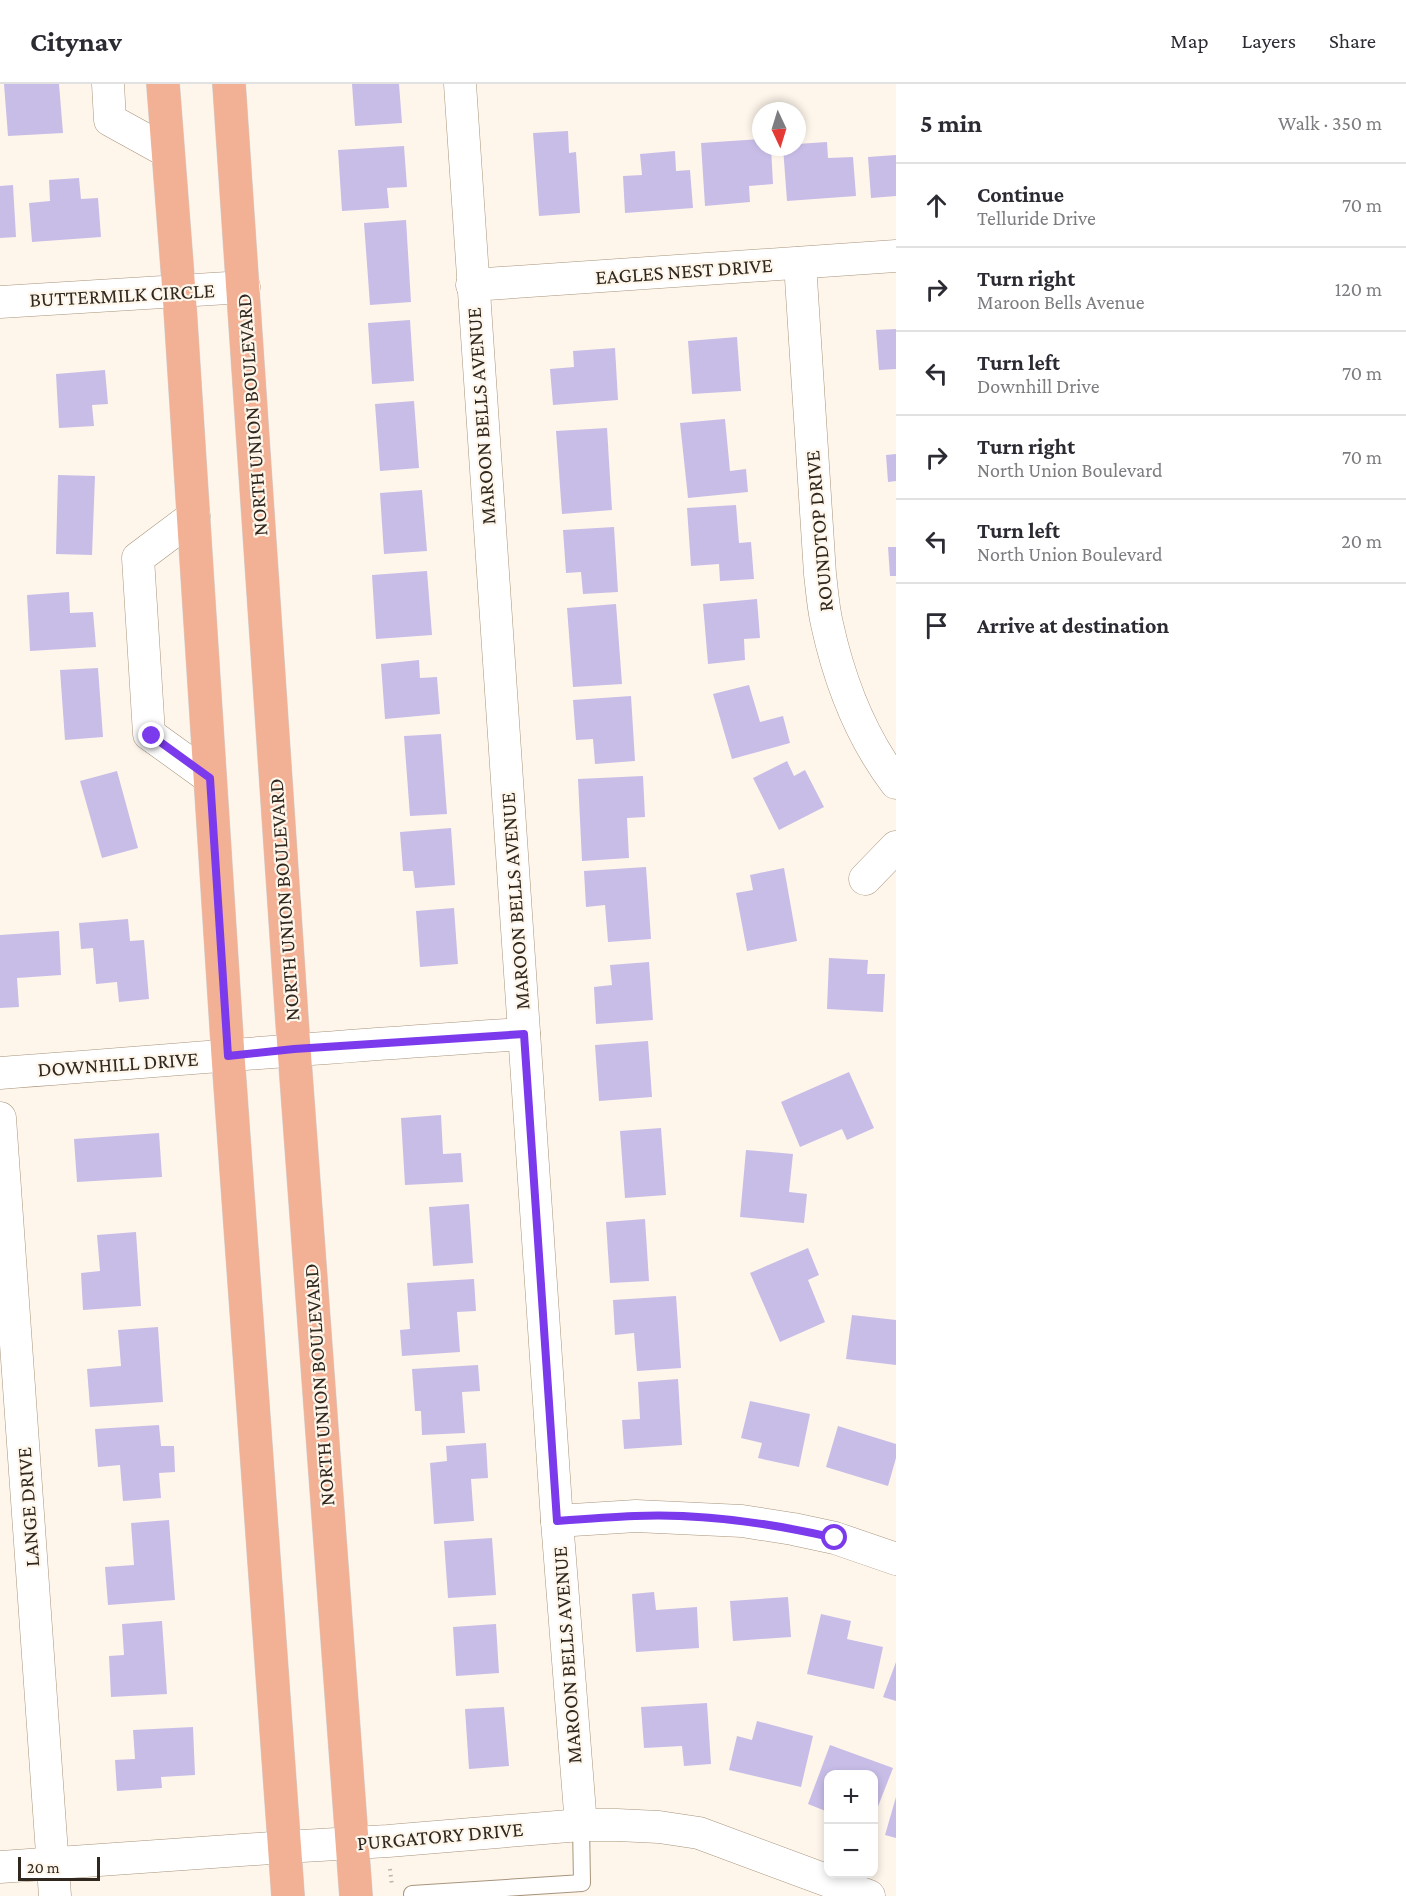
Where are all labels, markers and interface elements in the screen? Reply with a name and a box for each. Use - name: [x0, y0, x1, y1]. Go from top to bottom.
- text: Citynav: [30, 26, 122, 57]
- text: Map: [1170, 29, 1209, 53]
- text: Layers: [1242, 29, 1296, 53]
- text: Share: [1329, 29, 1376, 53]
- north arrow: [752, 102, 806, 156]
- text: 5 min: [920, 109, 982, 138]
- text: Walk · 350 m: [1278, 112, 1382, 134]
- text: Continue: [977, 182, 1064, 207]
- icon: ahead: [920, 189, 953, 222]
- text: 70 m: [1342, 194, 1382, 216]
- text: Telluride Drive: [977, 207, 1096, 229]
- street label: EAGLES NEST DRIVE: [594, 253, 774, 289]
- text: Turn right: [977, 266, 1075, 291]
- icon: right: [920, 273, 953, 306]
- street label: BUTTERMILK CIRCLE: [29, 278, 215, 312]
- text: 120 m: [1335, 278, 1382, 300]
- text: Maroon Bells Avenue: [977, 291, 1145, 313]
- street label: NORTH UNION BOULEVARD: [232, 293, 272, 537]
- street label: MAROON BELLS AVENUE: [461, 306, 501, 526]
- text: Turn left: [977, 350, 1060, 375]
- icon: left: [920, 357, 953, 390]
- text: 70 m: [1342, 362, 1382, 384]
- text: Downhill Drive: [977, 375, 1099, 397]
- text: Turn right: [977, 434, 1075, 459]
- icon: right: [920, 441, 953, 474]
- text: 70 m: [1342, 446, 1382, 468]
- street label: ROUNDTOP DRIVE: [800, 449, 838, 613]
- text: North Union Boulevard: [977, 459, 1163, 481]
- text: Turn left: [977, 518, 1060, 543]
- icon: left: [920, 525, 953, 558]
- text: 20 m: [1341, 530, 1382, 552]
- text: North Union Boulevard: [977, 543, 1163, 565]
- icon: arrive: [920, 609, 953, 642]
- text: Arrive at destination: [977, 613, 1169, 638]
- route end: [138, 722, 164, 748]
- street label: NORTH UNION BOULEVARD: [264, 778, 304, 1022]
- street label: MAROON BELLS AVENUE: [495, 791, 535, 1011]
- street label: DOWNHILL DRIVE: [37, 1046, 199, 1082]
- street label: NORTH UNION BOULEVARD: [299, 1263, 339, 1507]
- street label: LANGE DRIVE: [12, 1446, 44, 1568]
- route start: [821, 1524, 847, 1550]
- street label: MAROON BELLS AVENUE: [547, 1545, 587, 1765]
- map controls: [824, 1770, 878, 1878]
- button: +: [824, 1770, 878, 1824]
- street label: PURGATORY DRIVE: [356, 1817, 524, 1855]
- button: −: [824, 1824, 878, 1878]
- scale bar: [18, 1854, 100, 1882]
- text: 20 m: [27, 1859, 60, 1876]

